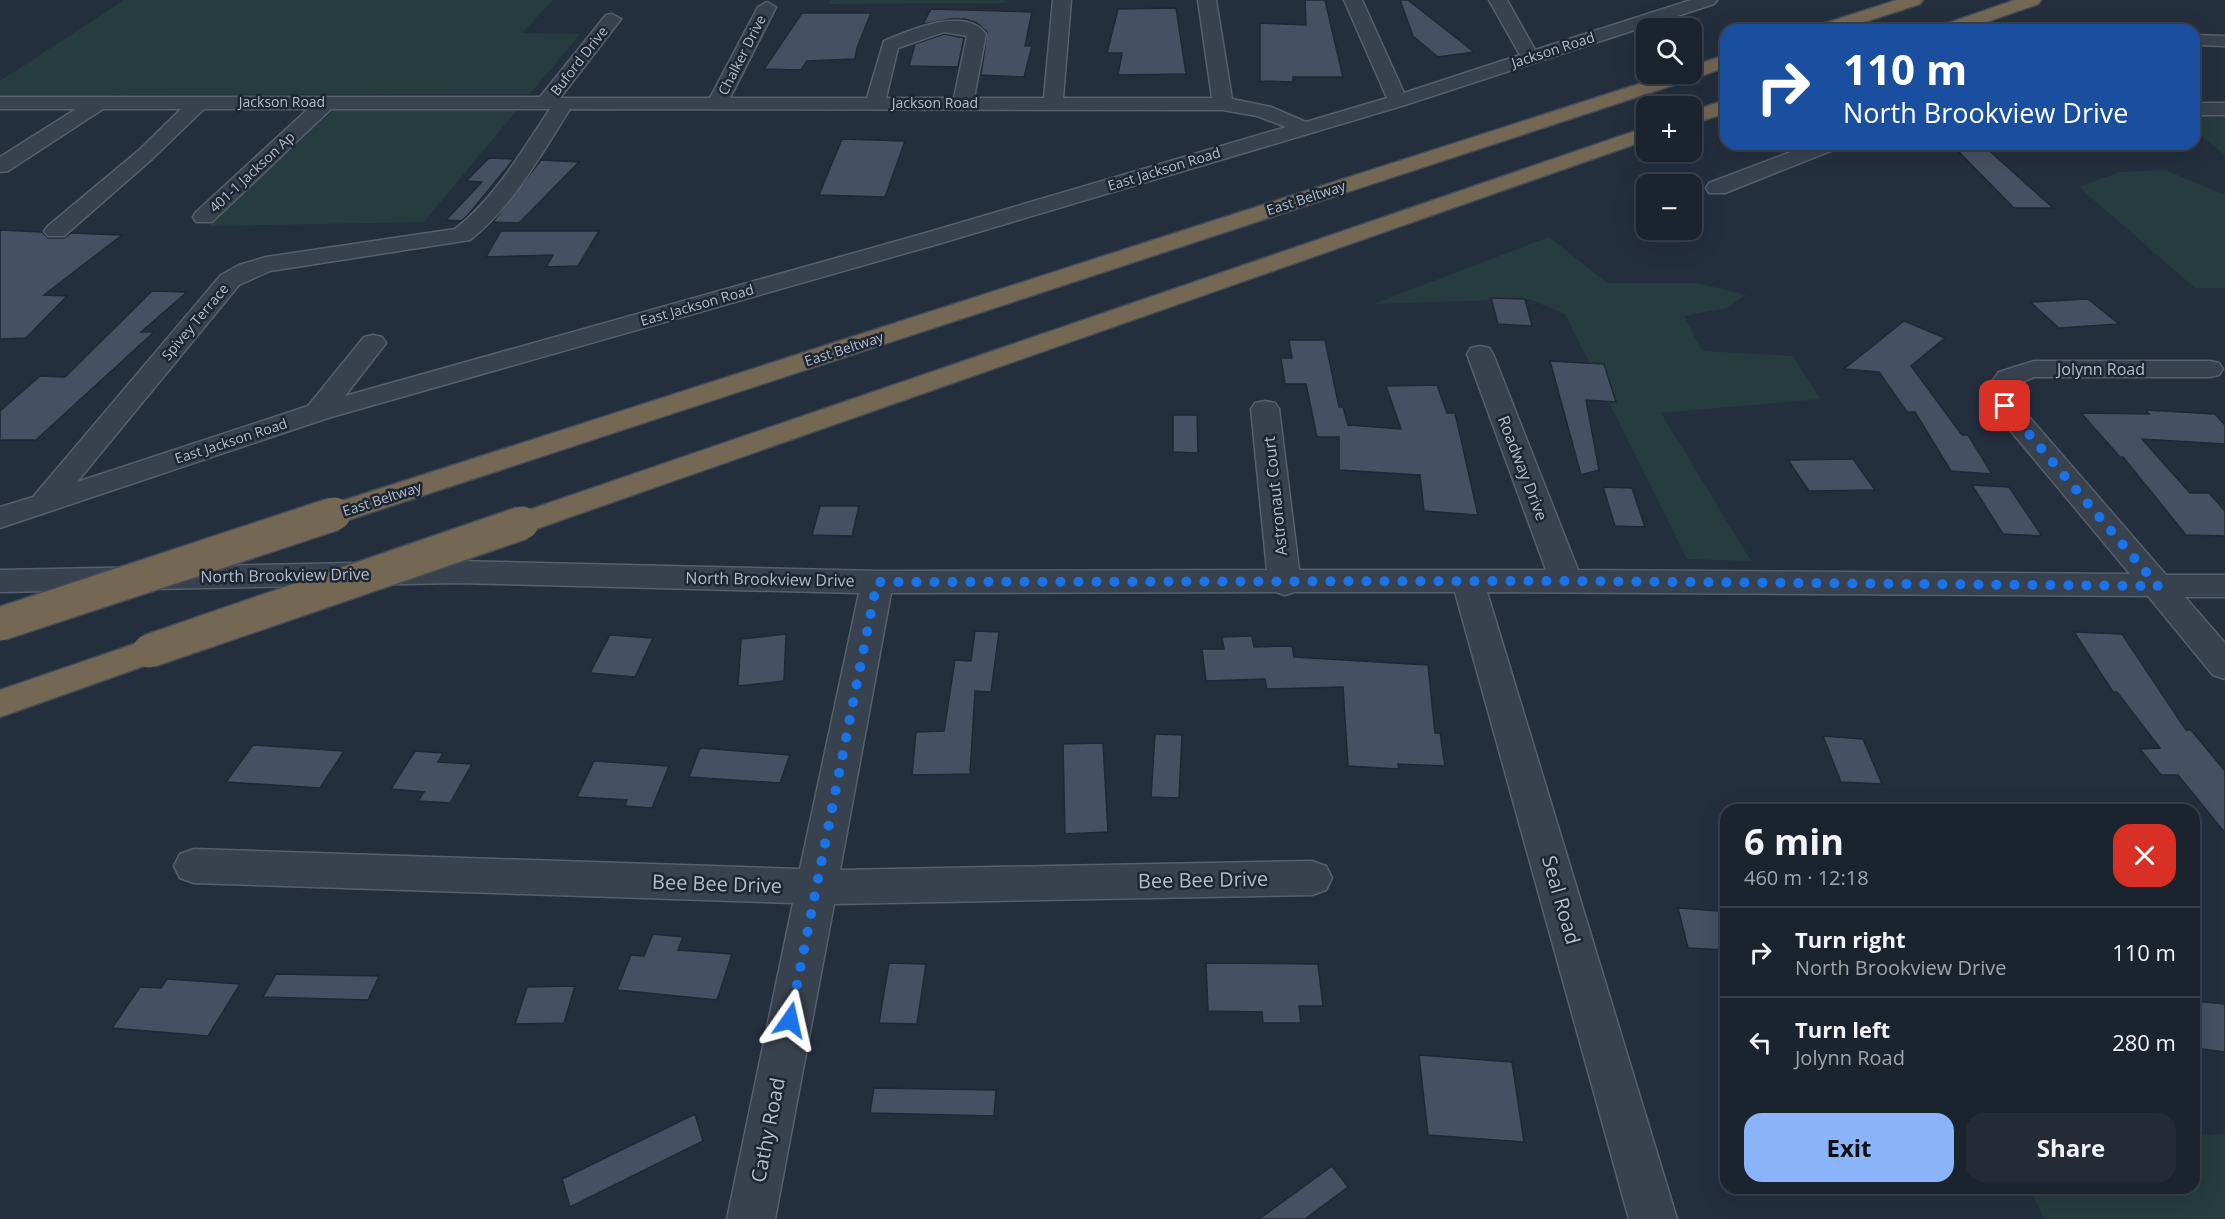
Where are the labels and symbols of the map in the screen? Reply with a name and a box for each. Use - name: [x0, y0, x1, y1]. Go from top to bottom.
- street label: Chalker Drive: [713, 11, 770, 98]
- street label: Buford Drive: [546, 22, 612, 99]
- street label: Jackson Road: [1507, 27, 1597, 73]
- street label: Jackson Road: [237, 92, 325, 111]
- street label: Jackson Road: [890, 93, 978, 112]
- street label: 401-1 Jackson Ap: [205, 127, 299, 216]
- street label: East Jackson Road: [1105, 142, 1223, 195]
- street label: East Beltway: [1264, 176, 1349, 219]
- street label: Spivey Terrace: [157, 279, 232, 364]
- street label: East Jackson Road: [638, 279, 756, 330]
- street label: East Beltway: [802, 327, 887, 370]
- street label: Jolynn Road: [2055, 358, 2145, 380]
- pin: [1979, 380, 2030, 431]
- street label: Roadway Drive: [1493, 412, 1553, 524]
- street label: East Jackson Road: [172, 413, 290, 468]
- street label: Astronaut Court: [1258, 435, 1292, 557]
- street label: East Beltway: [340, 477, 425, 520]
- street label: North Brookview Drive: [200, 563, 370, 587]
- street label: North Brookview Drive: [685, 567, 855, 591]
- street label: Seal Road: [1536, 852, 1587, 947]
- street label: Bee Bee Drive: [1138, 865, 1268, 894]
- street label: Bee Bee Drive: [652, 868, 783, 899]
- position arrow: [758, 988, 822, 1052]
- street label: Cathy Road: [744, 1075, 791, 1185]

